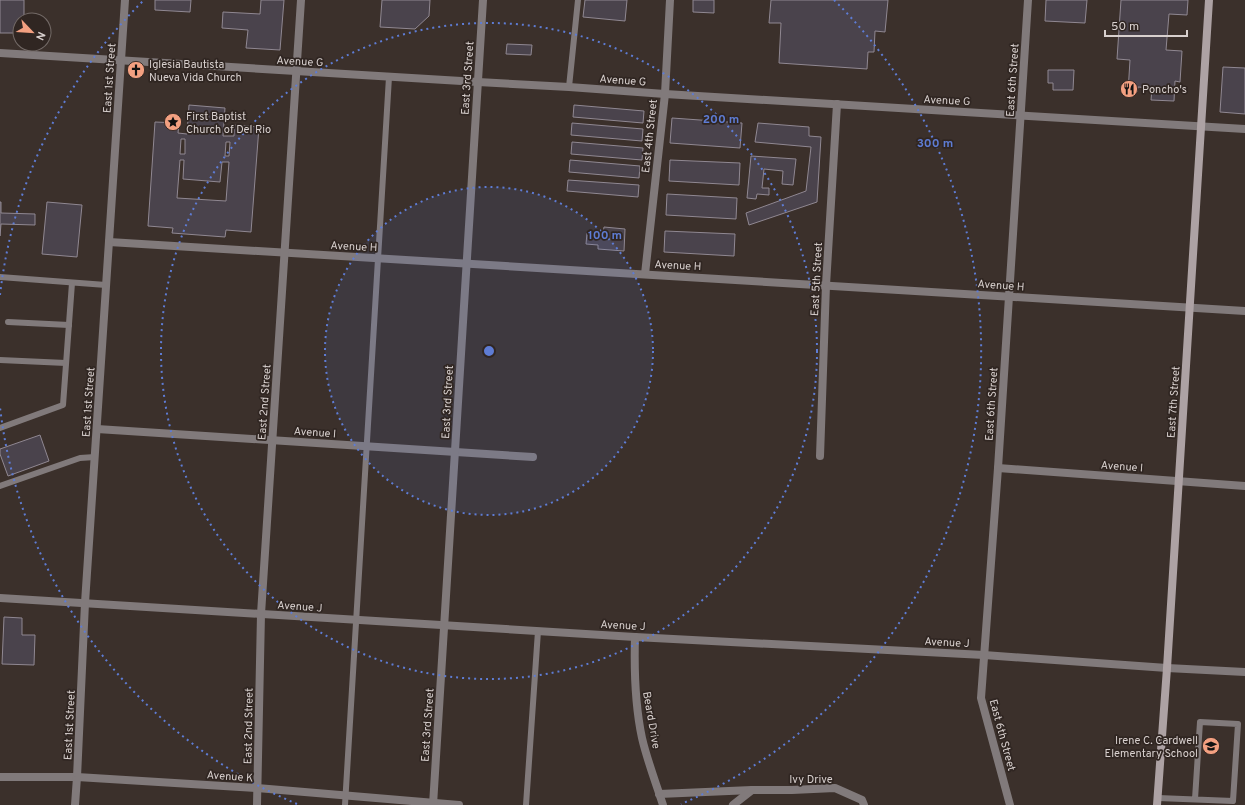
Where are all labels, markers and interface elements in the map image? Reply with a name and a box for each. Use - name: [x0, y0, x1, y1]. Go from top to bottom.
- north arrow: [12, 12, 52, 52]
- scale bar: [1105, 12, 1187, 38]
- text: 50 m: [1111, 19, 1139, 35]
- text: N: [32, 29, 48, 42]
- street label: East 3rd Street: [458, 41, 478, 115]
- street label: East 1st Street: [101, 43, 119, 114]
- street label: East 6th Street: [1003, 43, 1023, 117]
- street label: Avenue G: [276, 54, 324, 70]
- place label: Iglesia Bautista Nueva Vida Church: [149, 58, 242, 85]
- church icon: Iglesia Bautista Nueva Vida Church: [126, 60, 146, 80]
- street label: Avenue G: [599, 72, 647, 90]
- restaurant icon: Poncho's: [1119, 79, 1139, 99]
- place label: Poncho's: [1142, 83, 1187, 97]
- street label: Avenue G: [923, 93, 971, 109]
- street label: East 4th Street: [639, 99, 661, 174]
- place label: First Baptist Church of Del Rio: [186, 110, 271, 137]
- place icon: First Baptist Church of Del Rio: [163, 112, 183, 132]
- text: 200 m: [703, 112, 739, 128]
- text: 300 m: [917, 136, 953, 152]
- text: 100 m: [588, 228, 622, 244]
- street label: Avenue H: [330, 239, 378, 255]
- street label: East 5th Street: [808, 242, 826, 316]
- street label: Avenue H: [654, 258, 702, 274]
- street label: Avenue H: [977, 277, 1025, 295]
- centre of rings: [482, 344, 496, 358]
- street label: East 2nd Street: [255, 364, 275, 441]
- street label: East 3rd Street: [439, 365, 457, 439]
- street label: East 7th Street: [1165, 366, 1183, 439]
- street label: East 1st Street: [80, 367, 98, 438]
- street label: East 6th Street: [982, 367, 1002, 441]
- street label: Avenue I: [293, 425, 337, 441]
- street label: Avenue I: [1100, 459, 1144, 475]
- street label: Avenue J: [277, 598, 323, 616]
- street label: Avenue J: [600, 618, 646, 634]
- street label: Avenue J: [924, 635, 970, 651]
- street label: East 2nd Street: [241, 688, 257, 764]
- street label: East 3rd Street: [418, 688, 438, 762]
- street label: East 1st Street: [61, 690, 79, 760]
- street label: Beard Drive: [639, 690, 663, 750]
- street label: East 6th Street: [986, 698, 1018, 773]
- place label: Irene C. Cardwell Elementary School: [1105, 734, 1198, 761]
- school or university icon: Irene C. Cardwell Elementary School: [1201, 736, 1221, 756]
- street label: Avenue K: [206, 768, 254, 786]
- street label: Ivy Drive: [789, 773, 833, 787]

